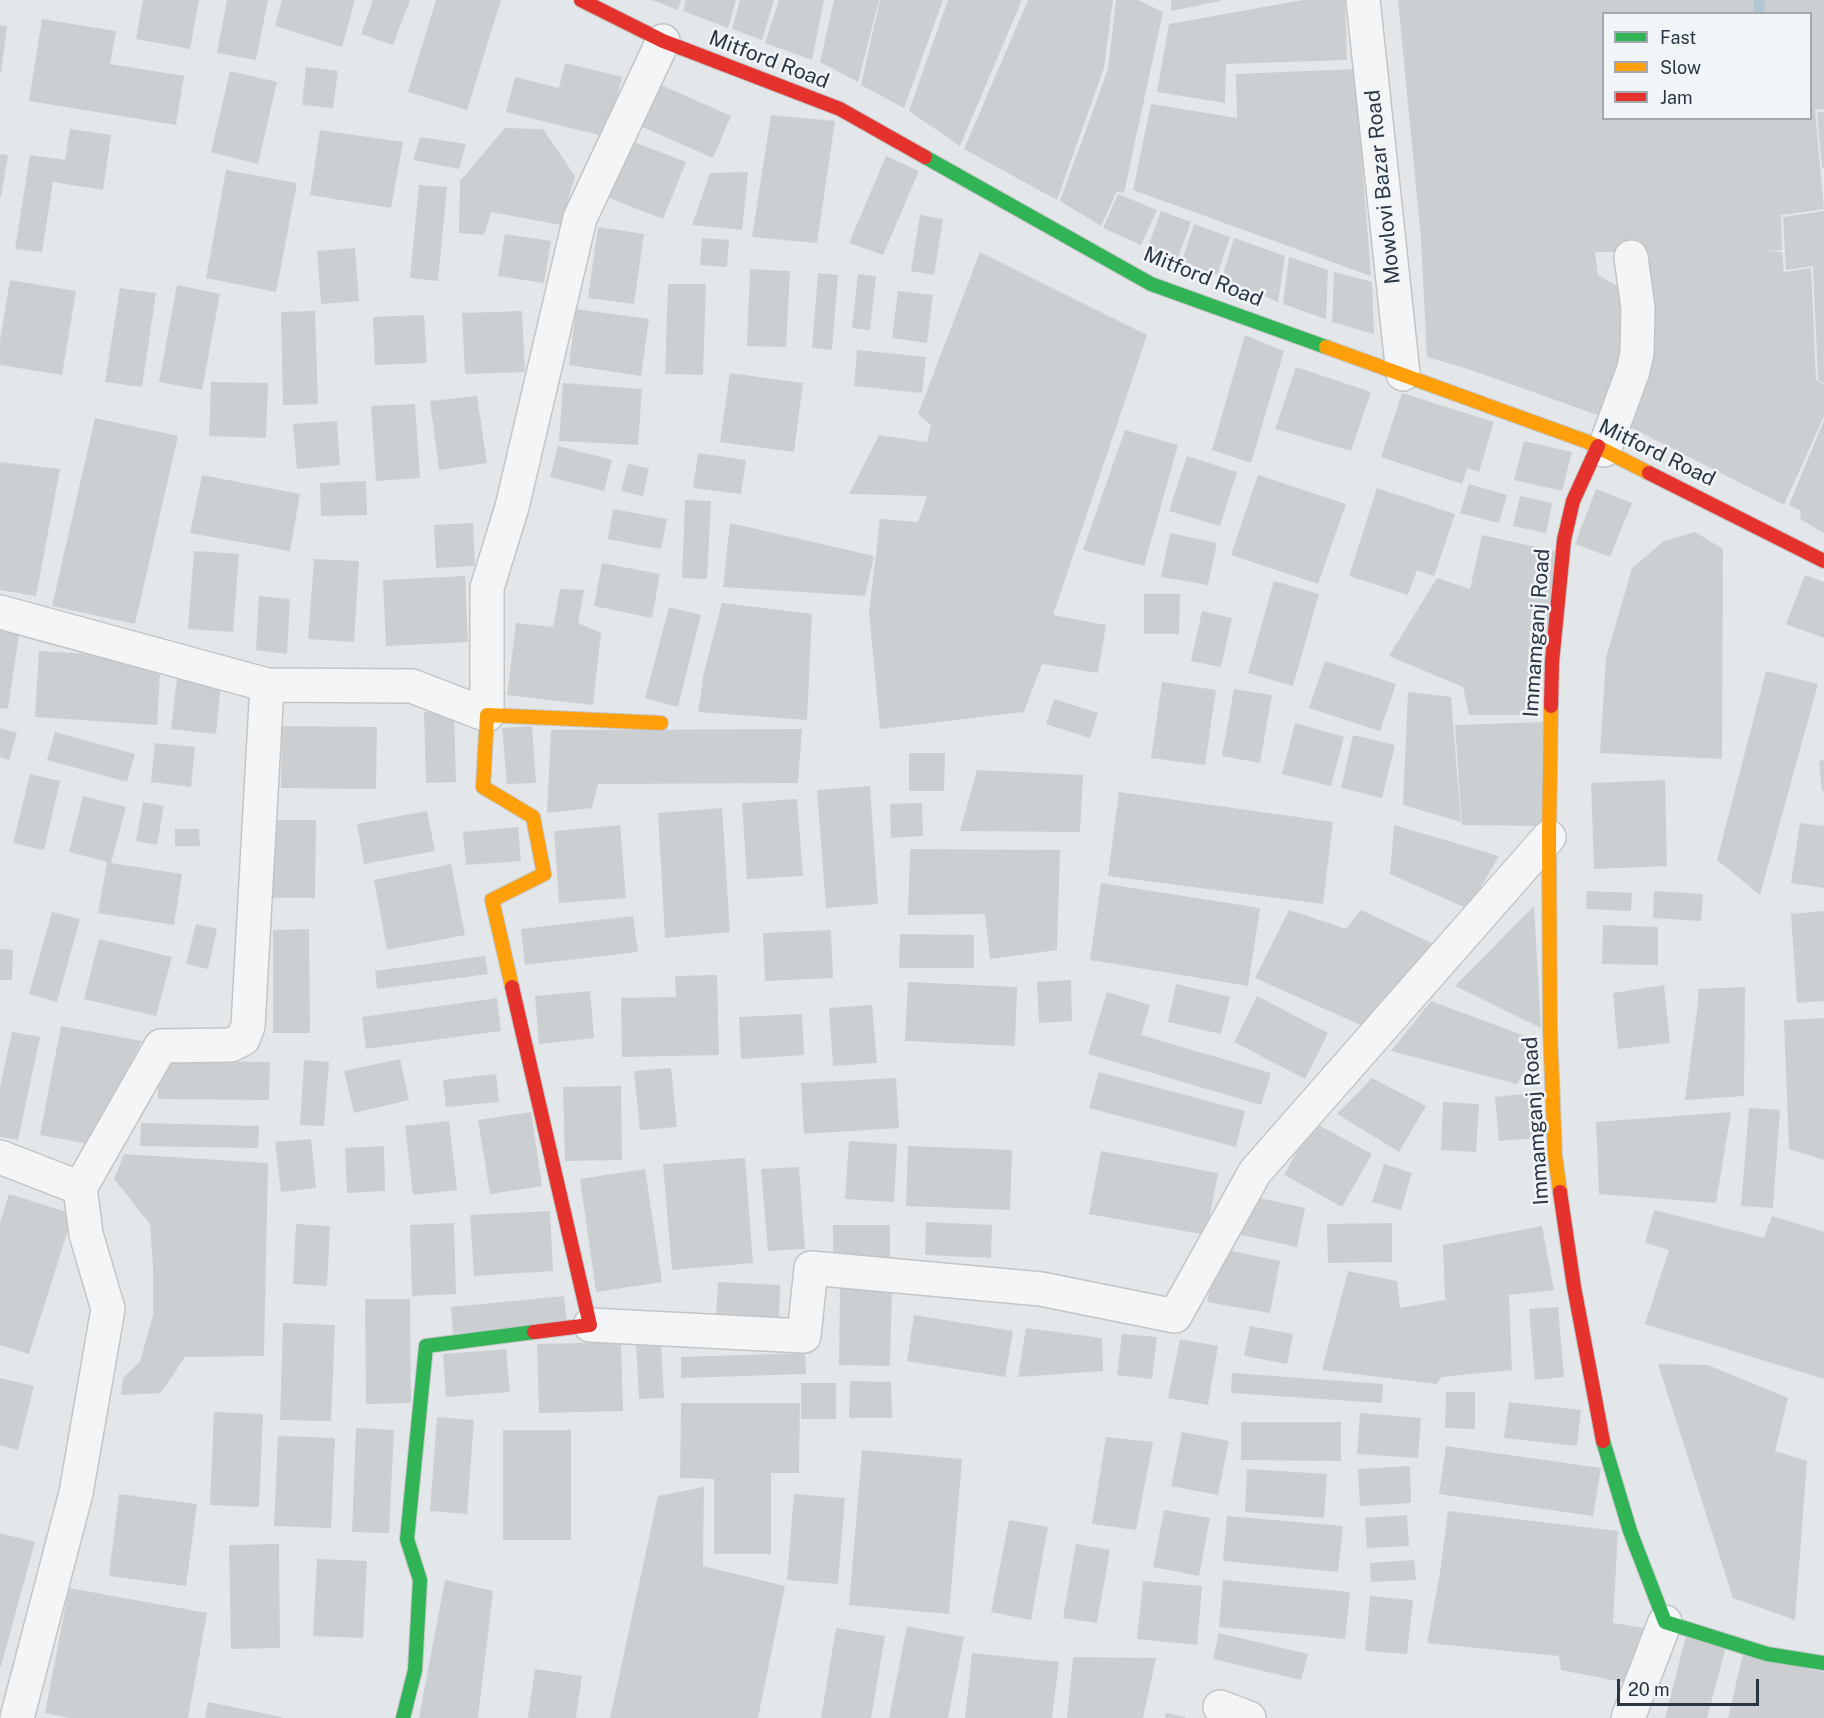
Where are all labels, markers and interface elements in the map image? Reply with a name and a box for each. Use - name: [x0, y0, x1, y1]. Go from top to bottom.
- legend: [1602, 12, 1812, 120]
- street label: Mitford Road: [705, 26, 833, 94]
- text: Fast: [1660, 27, 1696, 48]
- text: Slow: [1660, 57, 1701, 78]
- text: Jam: [1660, 87, 1693, 108]
- street label: Mowlovi Bazar Road: [1360, 88, 1406, 286]
- street label: Mitford Road: [1140, 242, 1266, 312]
- street label: Mitford Road: [1595, 414, 1719, 492]
- street label: Immamganj Road: [1519, 548, 1555, 718]
- street label: Immamganj Road: [1518, 1036, 1554, 1206]
- scale bar: [1620, 1667, 1762, 1705]
- text: 20 m: [1628, 1679, 1670, 1700]

